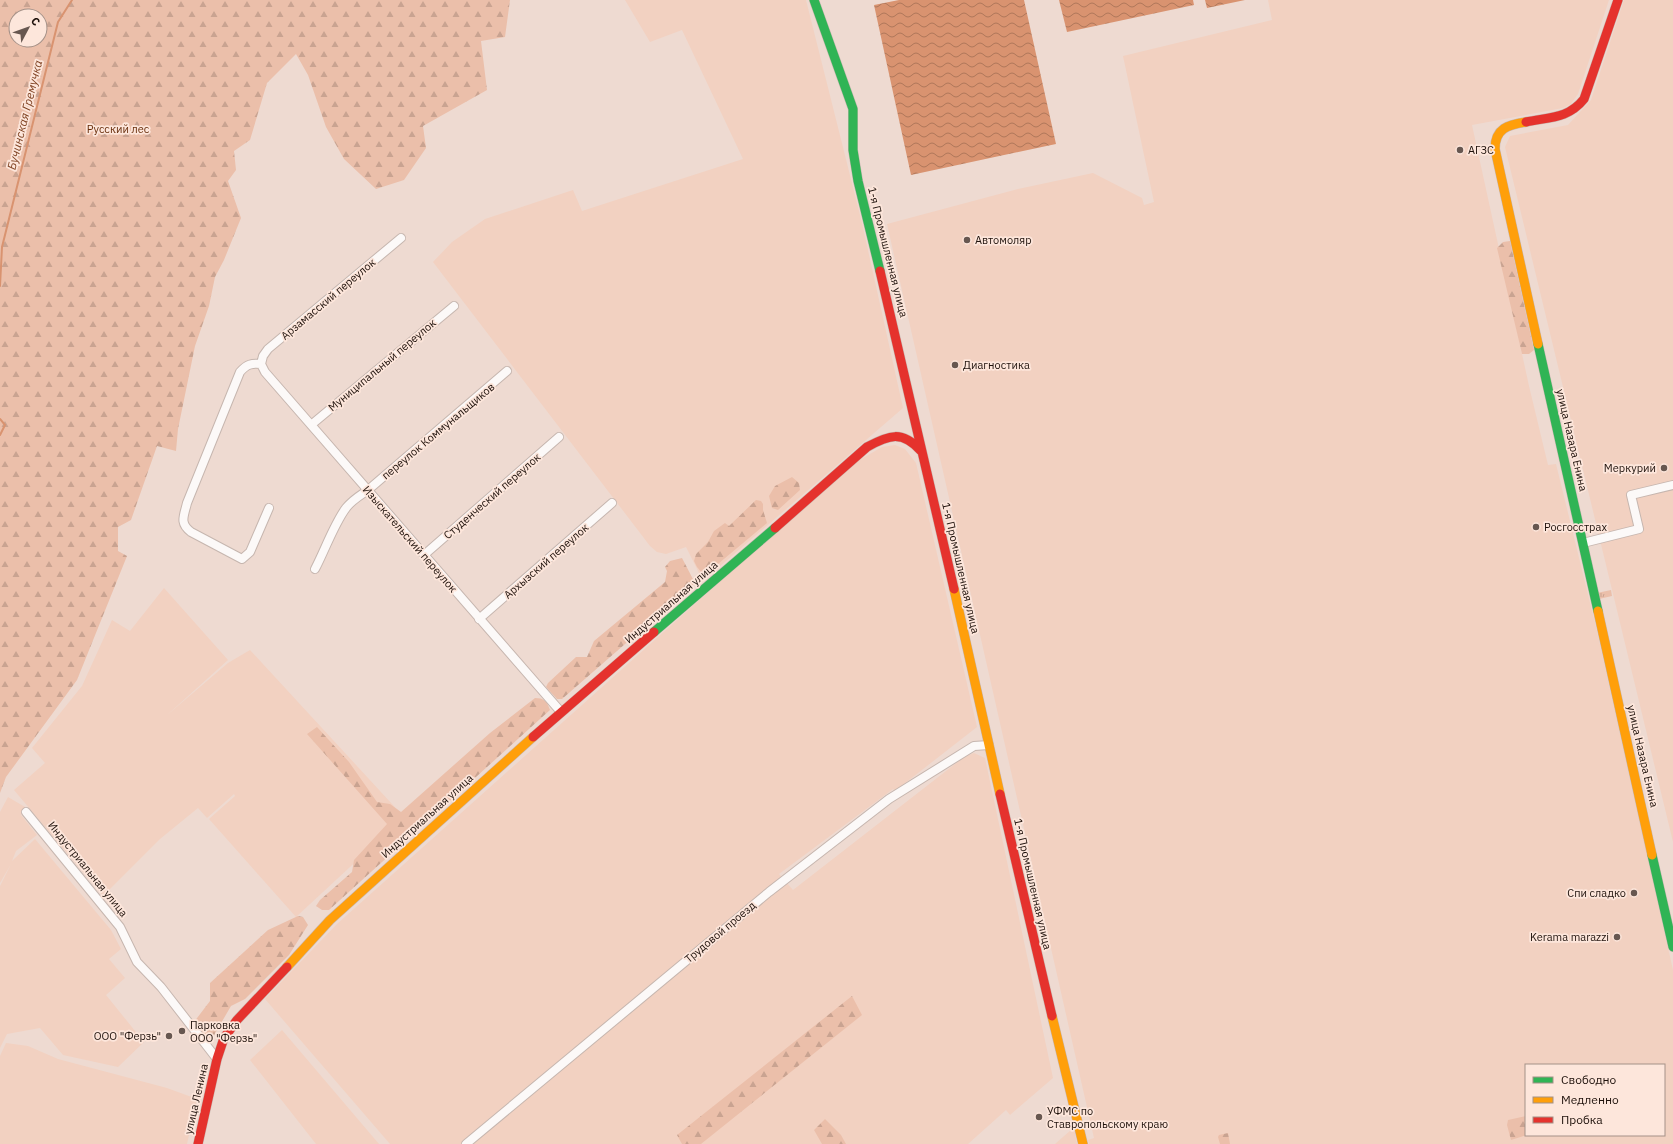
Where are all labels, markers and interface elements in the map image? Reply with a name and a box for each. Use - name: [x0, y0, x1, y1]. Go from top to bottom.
- north arrow: [8, 8, 48, 48]
- text: С: [28, 14, 43, 29]
- water label: Бучинская Гремучка: [4, 59, 45, 171]
- park label: Русский лес: [87, 122, 150, 136]
- place label: АГЗС: [1468, 143, 1494, 157]
- marker: АГЗС: [1455, 145, 1465, 155]
- street label: 1-я Промышленная улица: [865, 185, 911, 319]
- place label: Автомоляр: [975, 233, 1032, 247]
- marker: Автомоляр: [962, 235, 972, 245]
- street label: Арзамасский переулок: [278, 255, 378, 343]
- street label: Муниципальный переулок: [325, 316, 439, 414]
- place label: Диагностика: [963, 358, 1030, 372]
- marker: Диагностика: [950, 360, 960, 370]
- street label: переулок Коммунальщиков: [379, 380, 497, 482]
- street label: улица Назара Енина: [1553, 387, 1591, 493]
- street label: Студенческий переулок: [441, 450, 543, 542]
- place label: Меркурий: [1604, 461, 1656, 475]
- marker: Меркурий: [1659, 463, 1669, 473]
- street label: Изыскательский переулок: [360, 483, 460, 595]
- street label: 1-я Промышленная улица: [939, 501, 983, 635]
- street label: Архызский переулок: [501, 520, 591, 602]
- place label: Росгосстрах: [1544, 520, 1607, 534]
- marker: Росгосстрах: [1531, 522, 1541, 532]
- street label: Индустриальная улица: [622, 558, 721, 646]
- street label: улица Назара Енина: [1624, 703, 1662, 809]
- street label: Индустриальная улица: [378, 771, 476, 861]
- street label: 1-я Промышленная улица: [1011, 817, 1055, 951]
- street label: Индустриальная улица: [45, 818, 131, 920]
- place label: Спи сладко: [1567, 886, 1626, 900]
- marker: Спи сладко: [1629, 888, 1639, 898]
- street label: Трудовой проезд: [682, 898, 759, 966]
- place label: Kerama marazzi: [1530, 930, 1609, 944]
- marker: Kerama marazzi: [1612, 932, 1622, 942]
- place label: Парковка ООО "Ферзь": [190, 1018, 257, 1045]
- marker: Парковка ООО "Ферзь": [177, 1026, 187, 1036]
- place label: ООО "Ферзь": [94, 1029, 161, 1043]
- marker: ООО "Ферзь": [164, 1031, 174, 1041]
- street label: улица Ленина: [181, 1062, 211, 1136]
- legend: [1525, 1064, 1665, 1136]
- text: Свободно: [1561, 1072, 1617, 1087]
- text: Медленно: [1561, 1092, 1619, 1107]
- place label: УФМС по Ставропольскому краю: [1047, 1104, 1168, 1131]
- marker: УФМС по Ставропольскому краю: [1034, 1112, 1044, 1122]
- text: Пробка: [1561, 1112, 1603, 1127]

